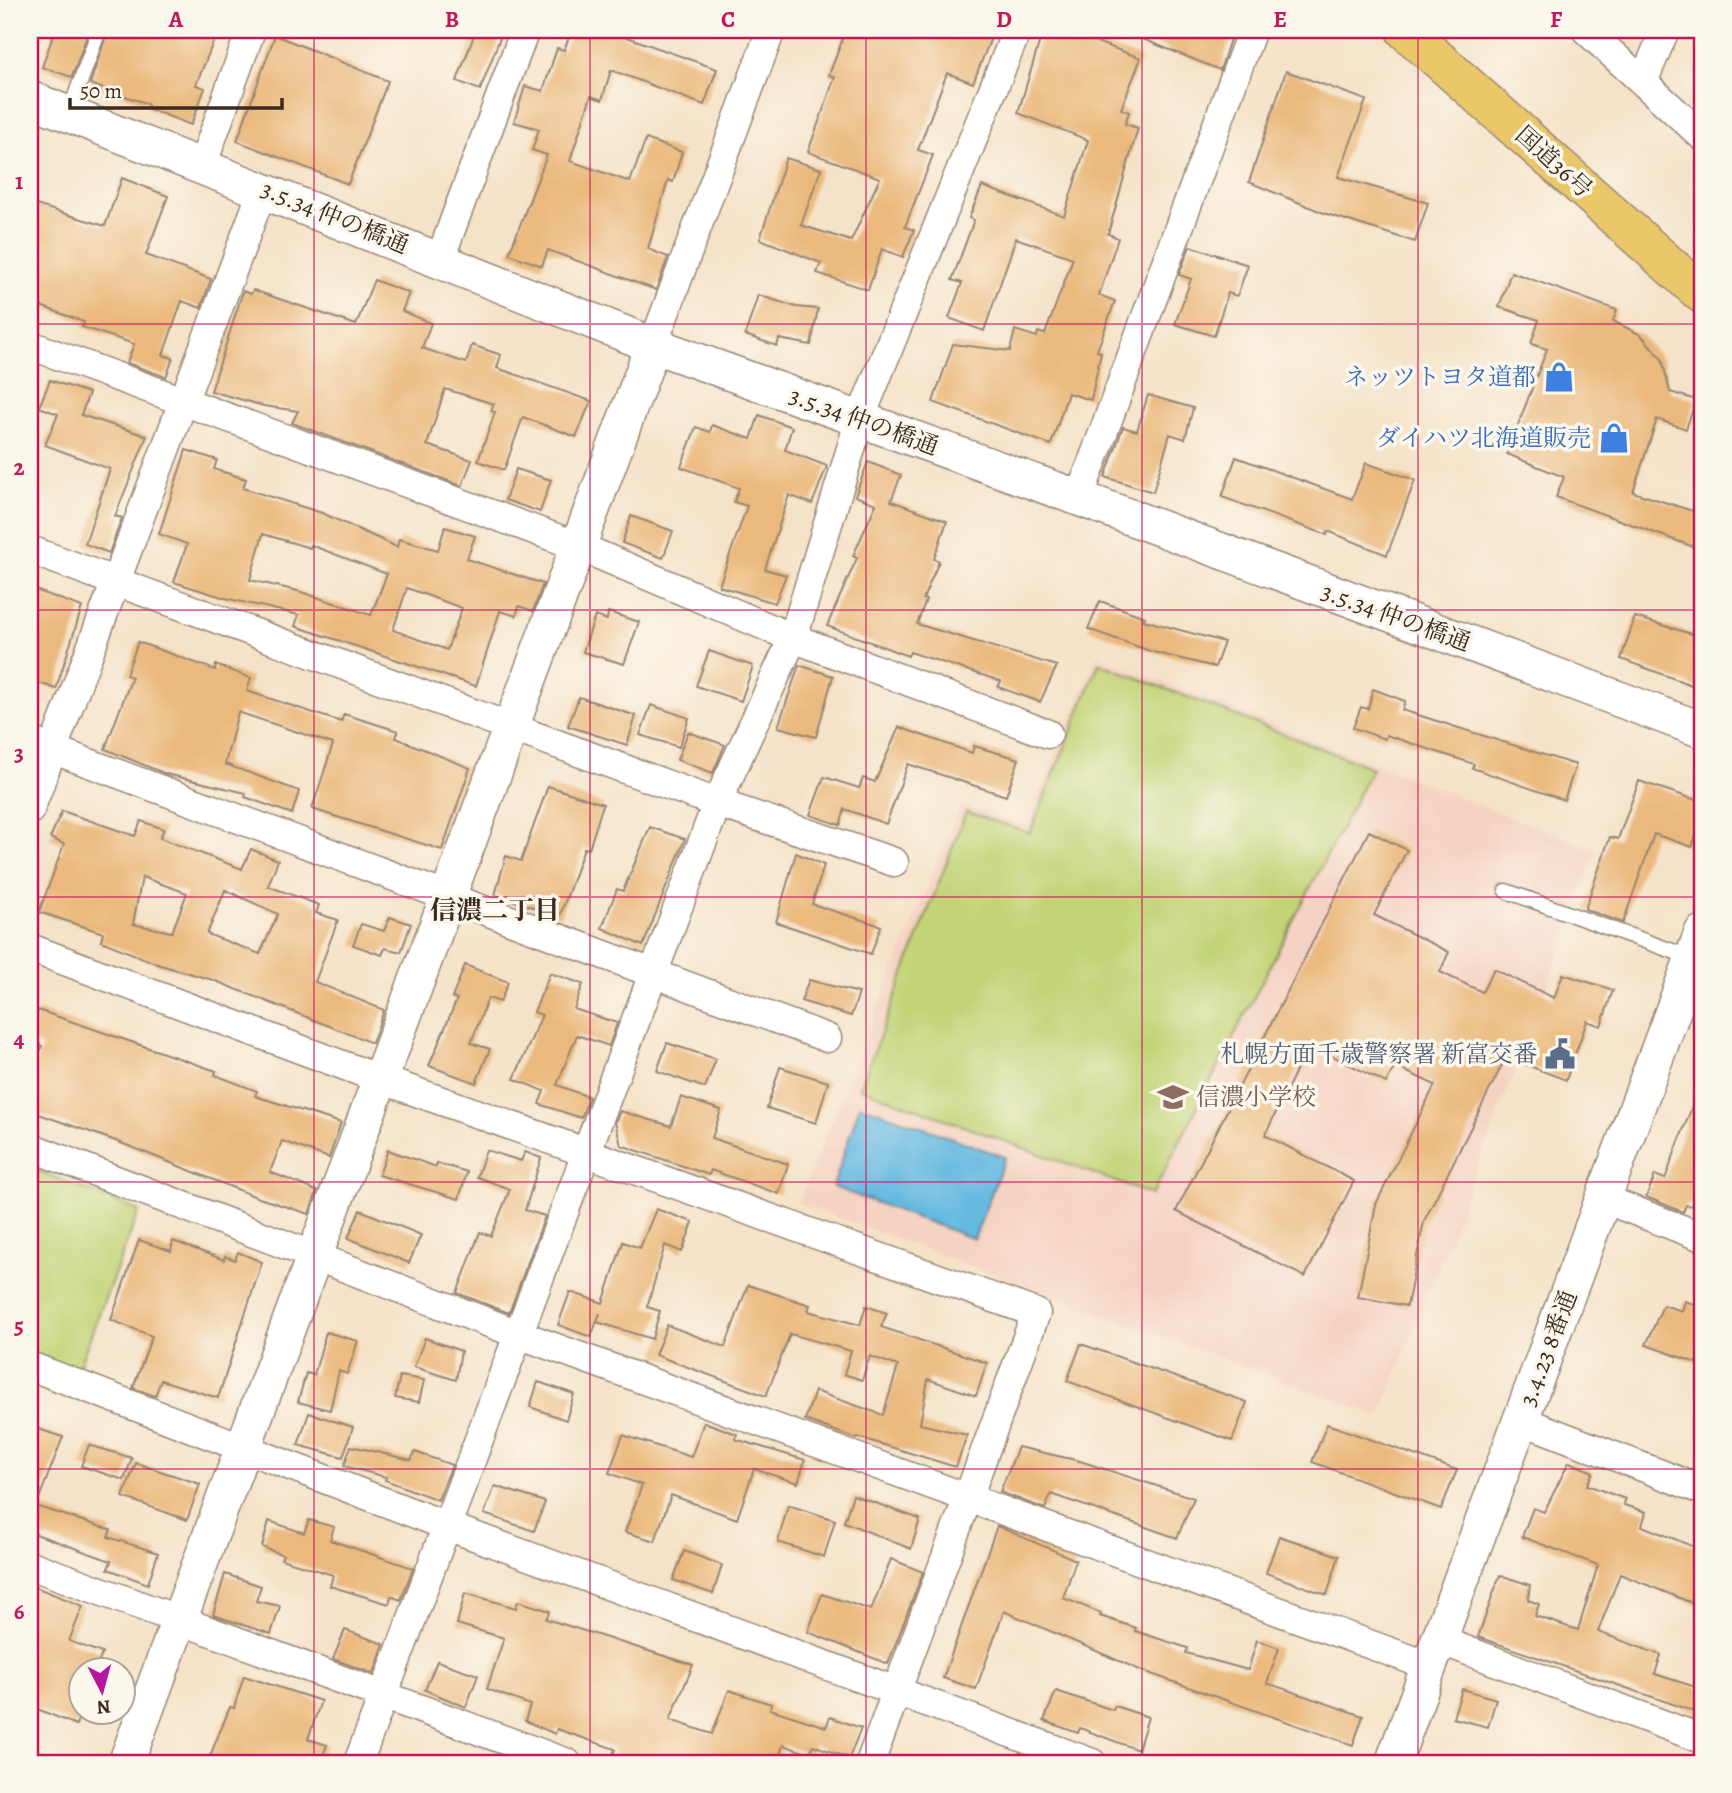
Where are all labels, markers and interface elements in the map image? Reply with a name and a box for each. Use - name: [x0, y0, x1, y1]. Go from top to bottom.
- text: A: [168, 4, 184, 35]
- text: B: [445, 4, 459, 35]
- text: C: [721, 4, 735, 35]
- text: D: [996, 4, 1012, 35]
- text: E: [1273, 4, 1287, 35]
- text: F: [1550, 4, 1563, 35]
- scale bar: [70, 66, 282, 110]
- text: 50 m: [80, 77, 122, 105]
- street label: 国道36号: [1509, 119, 1599, 205]
- text: 1: [15, 166, 23, 197]
- street label: 3.5.34 仲の橋通: [256, 173, 414, 261]
- shop icon: ネッツトヨタ道都: [1542, 360, 1576, 394]
- place label: ネッツトヨタ道都: [1344, 361, 1536, 393]
- street label: 3.5.34 仲の橋通: [785, 379, 943, 463]
- shop icon: ダイハツ北海道販売: [1597, 421, 1631, 455]
- place label: ダイハツ北海道販売: [1376, 422, 1591, 454]
- text: 2: [13, 452, 25, 483]
- street label: 3.5.34 仲の橋通: [1317, 575, 1475, 659]
- text: 3: [14, 738, 24, 769]
- district label: 信濃二丁目: [430, 893, 560, 928]
- text: 4: [14, 1024, 25, 1055]
- public building icon: 札幌方面千歳警察署 新富交番: [1543, 1037, 1577, 1071]
- place label: 札幌方面千歳警察署 新富交番: [1220, 1038, 1537, 1070]
- school or university icon: 信濃小学校: [1156, 1080, 1190, 1114]
- place label: 信濃小学校: [1196, 1081, 1316, 1113]
- street label: 3.4.23 8番通: [1511, 1286, 1585, 1410]
- text: 5: [14, 1310, 24, 1341]
- text: 6: [14, 1596, 25, 1627]
- north arrow: [66, 1657, 136, 1727]
- text: N: [95, 1693, 112, 1721]

